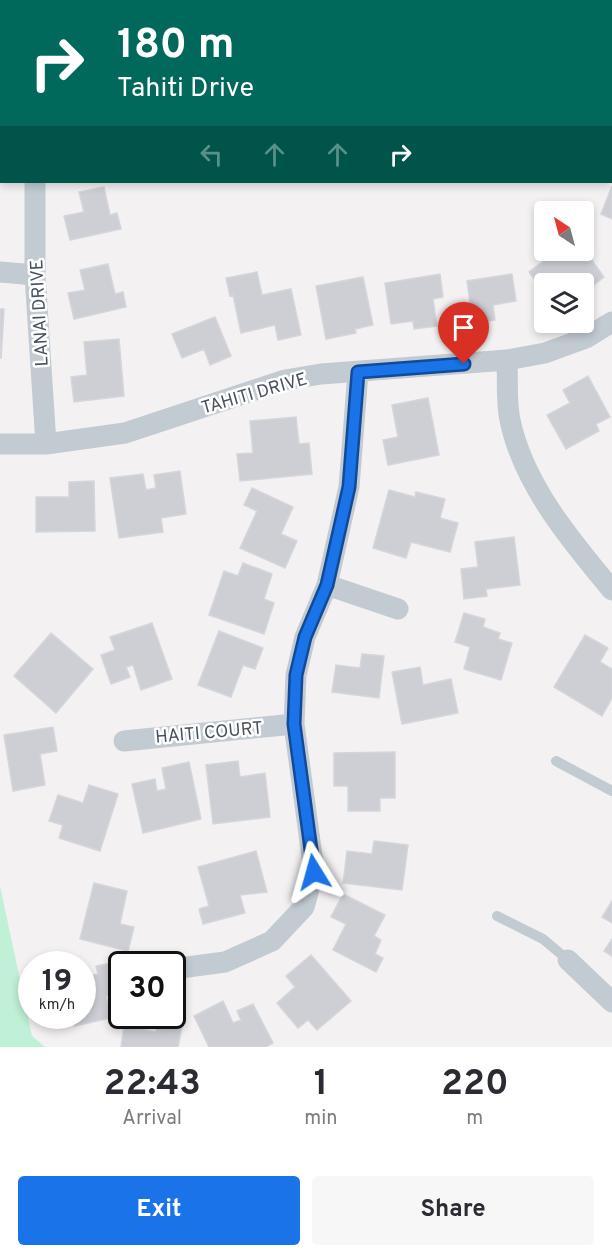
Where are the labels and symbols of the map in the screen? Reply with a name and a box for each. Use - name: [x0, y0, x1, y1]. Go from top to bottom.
- north arrow: [534, 201, 594, 261]
- street label: LANAI DRIVE: [26, 259, 55, 367]
- pin: [438, 302, 489, 364]
- street label: TAHITI DRIVE: [199, 368, 310, 421]
- street label: HAITI COURT: [154, 717, 264, 750]
- position arrow: [282, 840, 346, 904]
- speed limit sign: 30: [108, 951, 186, 1029]

